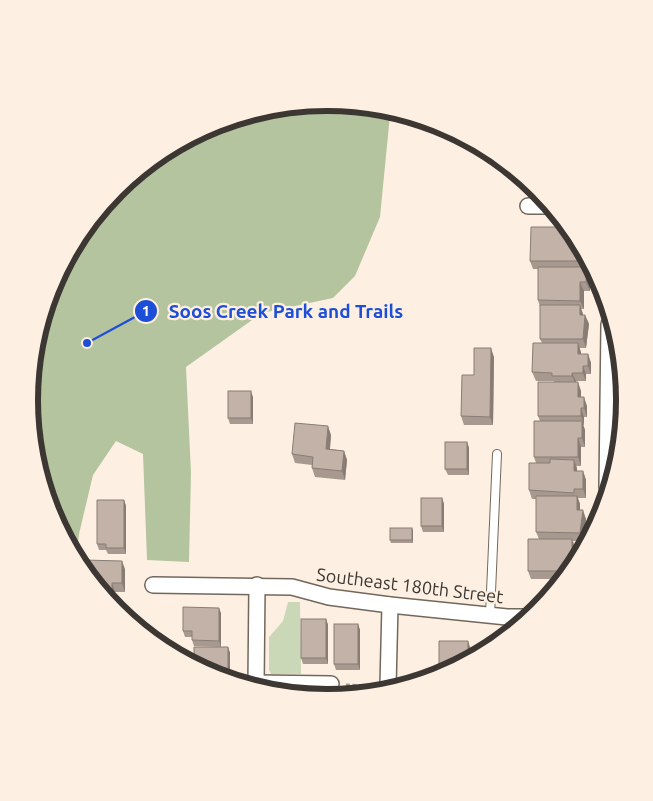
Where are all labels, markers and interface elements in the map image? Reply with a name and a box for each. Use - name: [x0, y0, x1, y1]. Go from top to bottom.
- callout: Soos Creek Park and Trails: [133, 294, 413, 328]
- text: Soos Creek Park and Trails: [169, 300, 403, 322]
- text: 1: [142, 302, 150, 319]
- street label: Southeast 180th Street: [315, 564, 505, 606]

